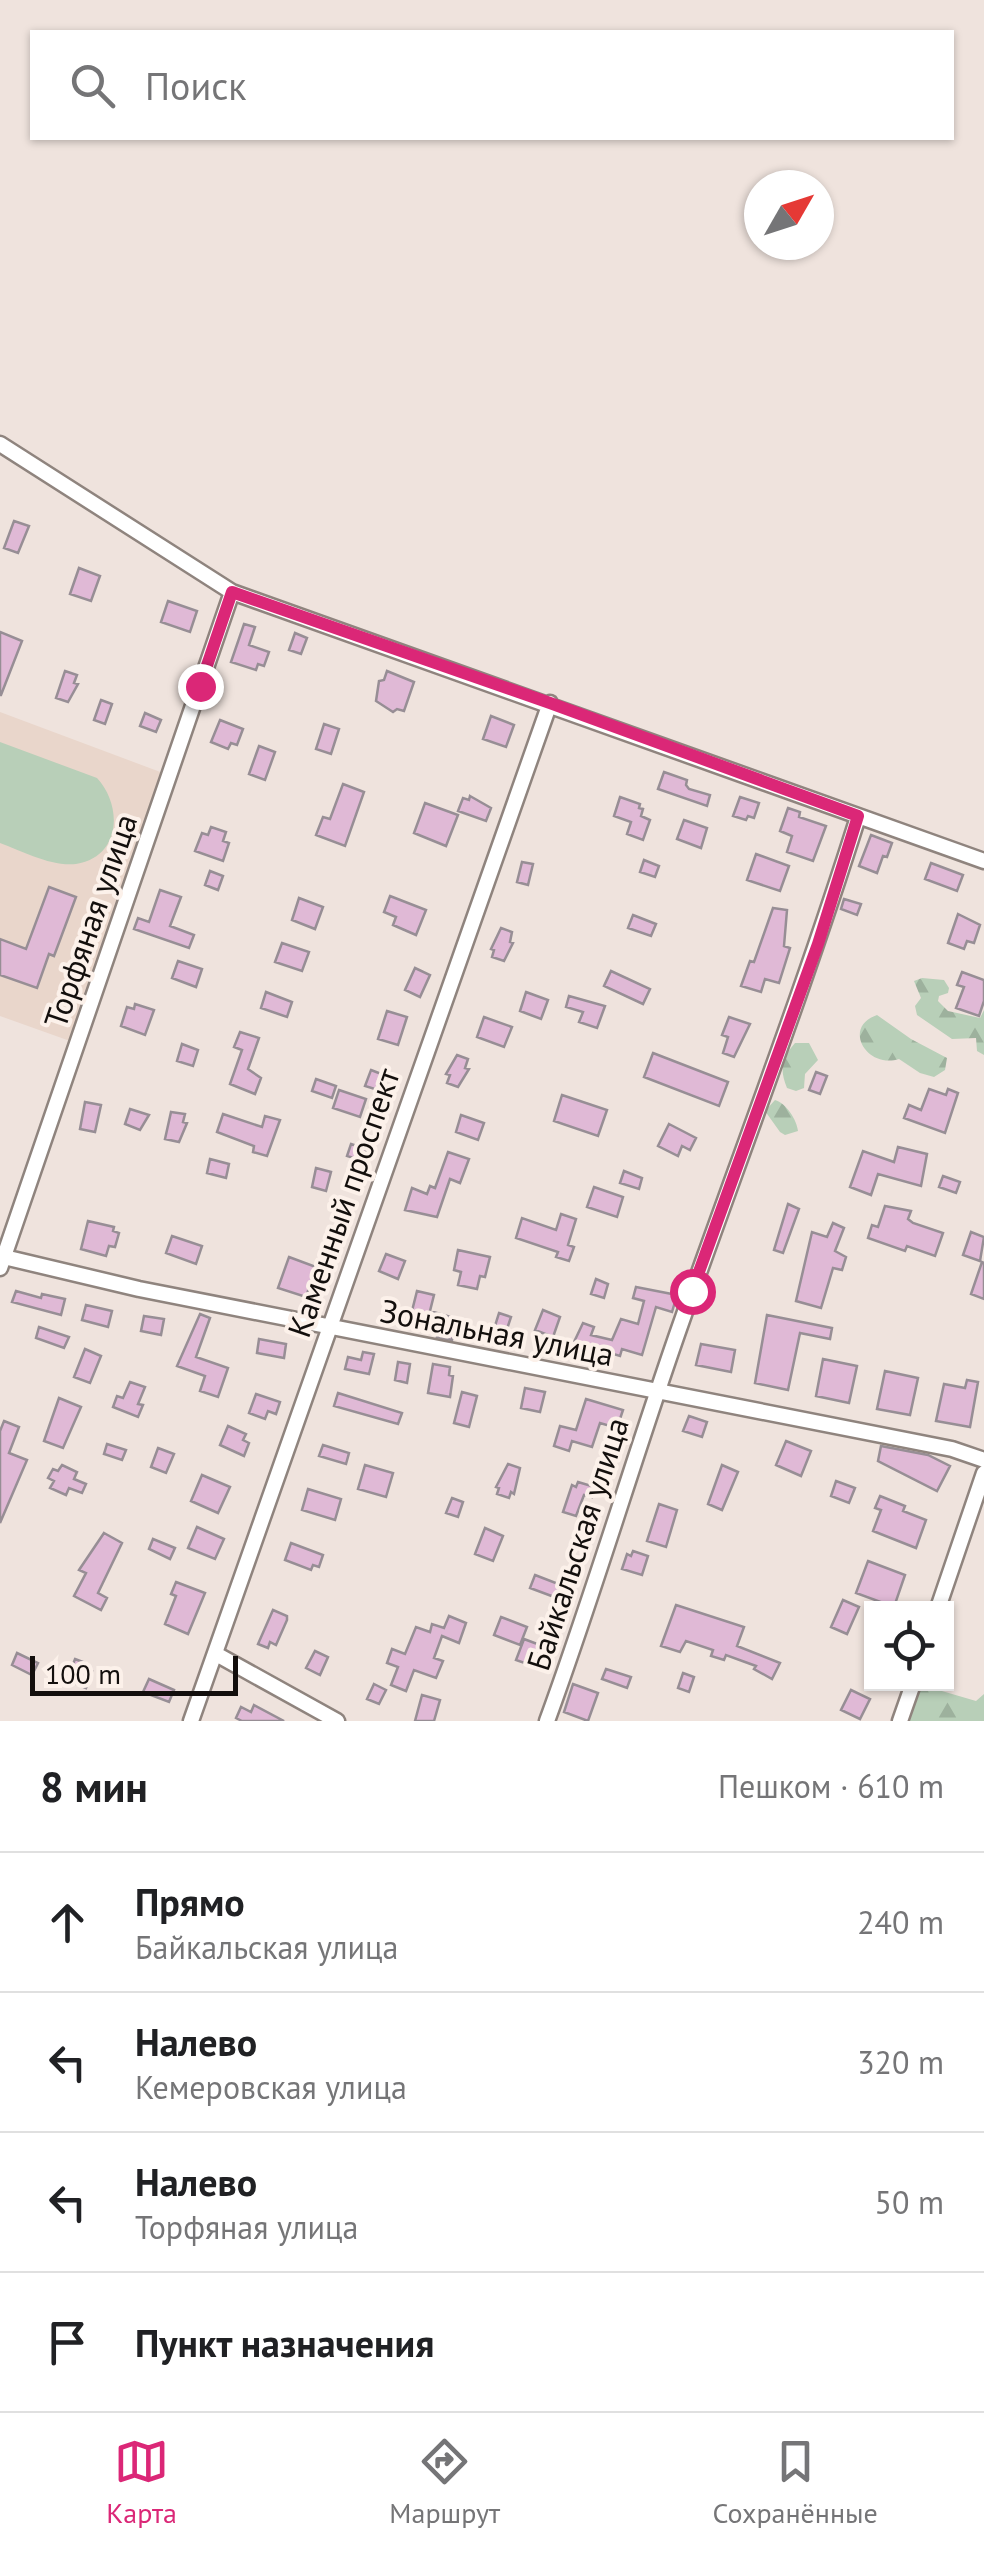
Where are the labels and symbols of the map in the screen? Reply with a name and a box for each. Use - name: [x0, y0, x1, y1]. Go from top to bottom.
- north arrow: [744, 170, 834, 260]
- route end: [178, 664, 224, 710]
- street label: Торфяная улица: [34, 808, 146, 1033]
- street label: Каменный проспект: [277, 1063, 409, 1343]
- route start: [670, 1269, 716, 1315]
- street label: Зональная улица: [377, 1289, 617, 1375]
- street label: Байкальская улица: [516, 1412, 638, 1675]
- scale bar: [30, 1651, 238, 1696]

